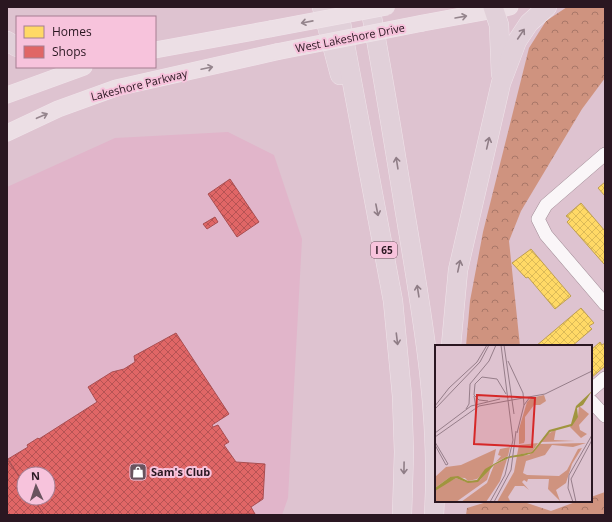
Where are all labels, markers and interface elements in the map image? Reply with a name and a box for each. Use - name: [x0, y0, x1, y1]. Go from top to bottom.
- one-way arrow: [454, 12, 467, 20]
- legend: [16, 16, 156, 68]
- one-way arrow: [301, 18, 314, 26]
- street label: West Lakeshore Drive: [294, 20, 406, 55]
- text: Homes: [52, 23, 92, 40]
- one-way arrow: [517, 29, 525, 40]
- text: Shops: [52, 43, 87, 60]
- one-way arrow: [200, 63, 213, 71]
- street label: Lakeshore Parkway: [89, 65, 189, 104]
- one-way arrow: [36, 111, 48, 119]
- one-way arrow: [484, 137, 492, 150]
- one-way arrow: [393, 157, 401, 170]
- one-way arrow: [373, 204, 381, 217]
- road number: I 65: [371, 242, 397, 258]
- one-way arrow: [456, 259, 464, 272]
- one-way arrow: [414, 285, 422, 298]
- one-way arrow: [393, 332, 401, 345]
- inset map: [435, 345, 592, 502]
- one-way arrow: [400, 461, 408, 474]
- shop icon: Sam's Club: [128, 462, 148, 482]
- place label: Sam's Club: [151, 464, 210, 479]
- north arrow: [16, 466, 56, 506]
- text: N: [31, 468, 40, 483]

